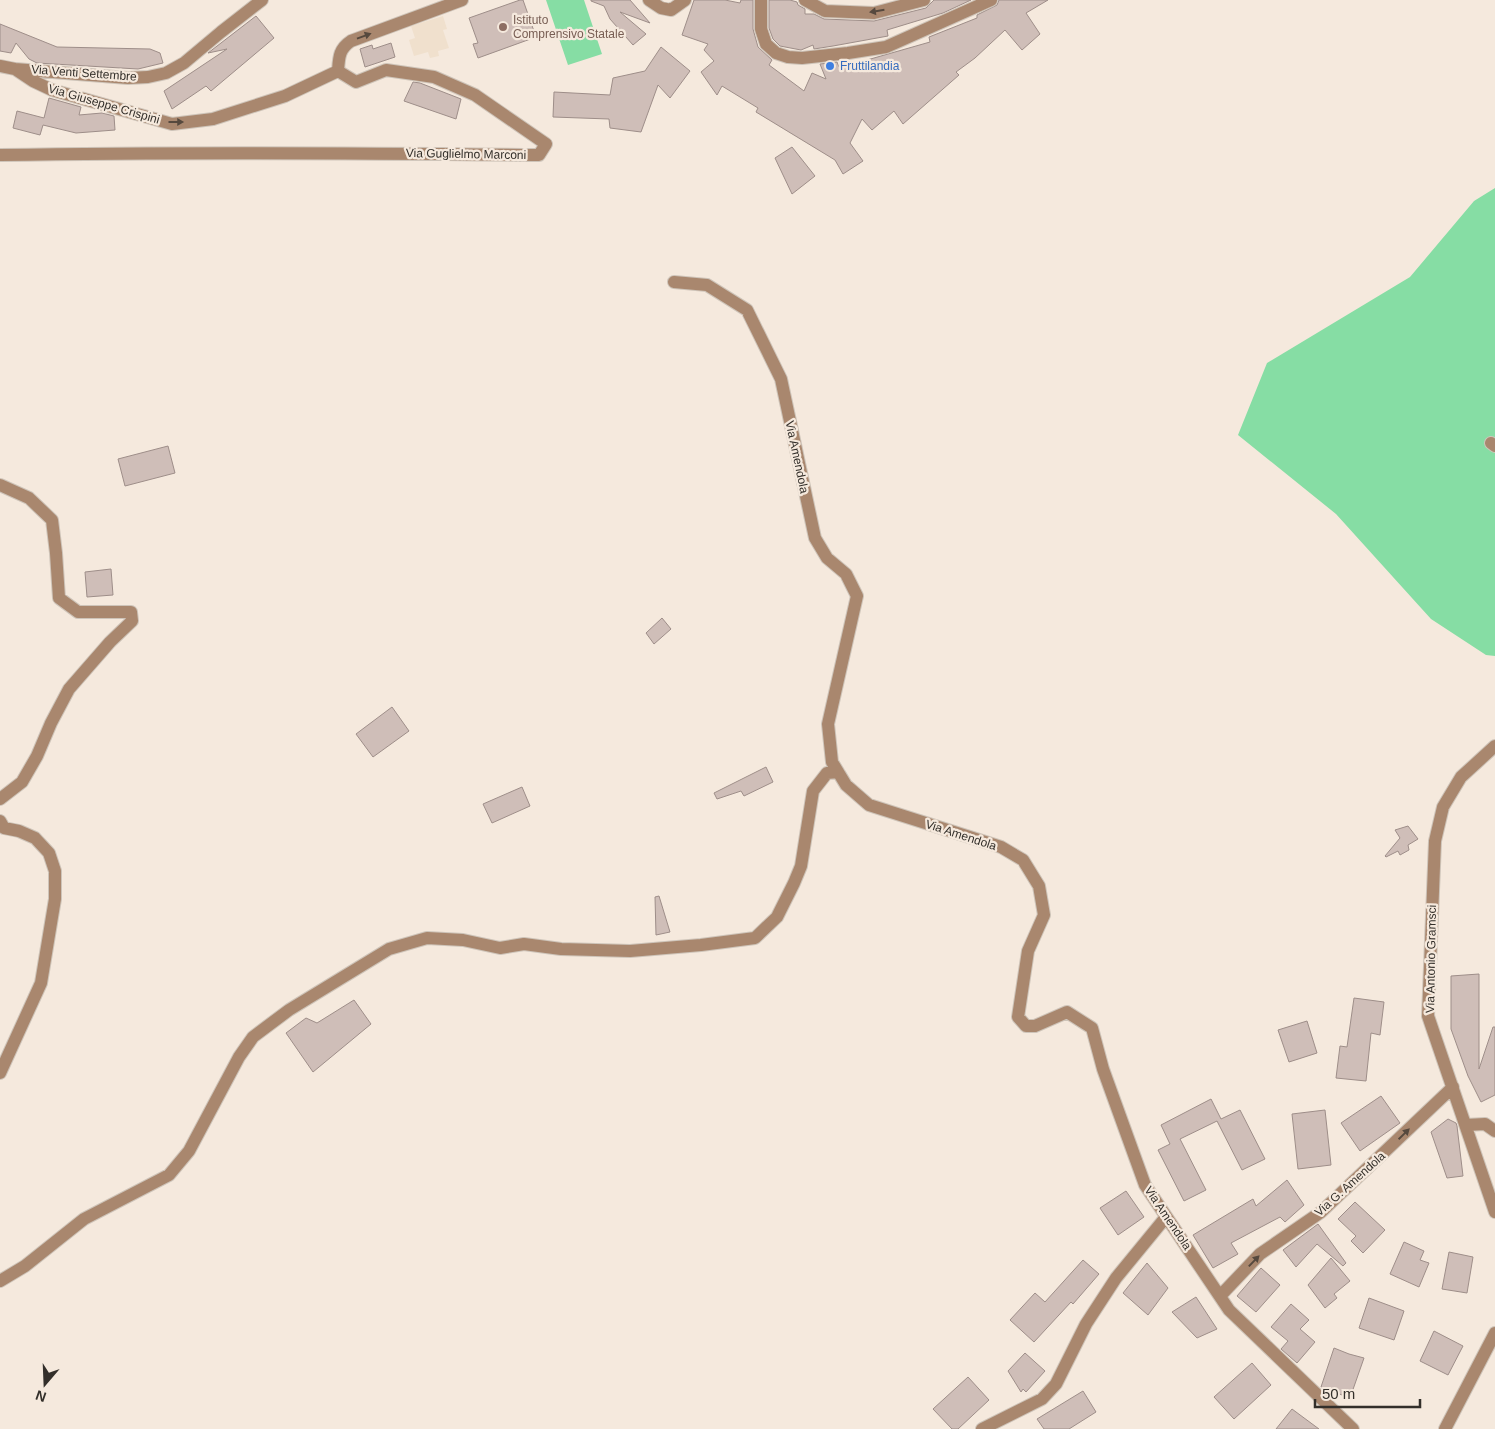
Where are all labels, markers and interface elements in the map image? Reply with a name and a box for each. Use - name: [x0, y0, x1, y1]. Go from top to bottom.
- one-way arrow: [869, 8, 885, 16]
- place label: Istituto Comprensivo Statale: [513, 13, 625, 41]
- marker: Istituto Comprensivo Statale: [497, 21, 509, 33]
- one-way arrow: [357, 32, 372, 40]
- place label: Fruttilandia: [840, 59, 900, 73]
- marker: Fruttilandia: [824, 60, 836, 72]
- street label: Via Venti Settembre: [31, 62, 138, 84]
- street label: Via Giuseppe Crispini: [47, 81, 161, 127]
- one-way arrow: [168, 118, 184, 126]
- street label: Via Guglielmo Marconi: [406, 146, 526, 162]
- street label: Via Amendola: [782, 419, 812, 495]
- street label: Via Amendola: [924, 817, 999, 853]
- street label: Via Antonio Gramsci: [1423, 905, 1439, 1013]
- one-way arrow: [1398, 1128, 1410, 1140]
- street label: Via G. Amendola: [1312, 1149, 1388, 1219]
- street label: Via Amendola: [1142, 1183, 1195, 1253]
- one-way arrow: [1248, 1255, 1260, 1267]
- north arrow: [20, 1359, 70, 1409]
- scale bar: [1315, 1376, 1420, 1408]
- text: 50 m: [1322, 1385, 1355, 1402]
- text: N: [33, 1387, 48, 1406]

